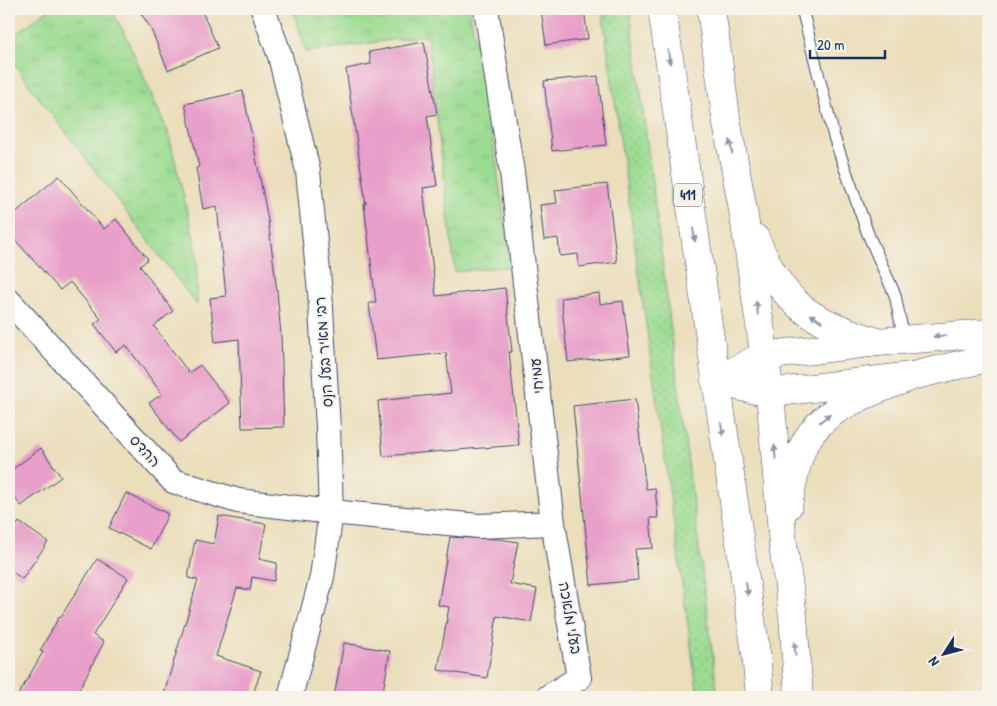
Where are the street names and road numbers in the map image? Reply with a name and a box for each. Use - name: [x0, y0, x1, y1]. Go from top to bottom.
- road number: 411: [674, 184, 702, 206]
- street label: רבי מאיר בעל הנס: [309, 296, 338, 408]
- street label: עמיחי: [524, 357, 549, 395]
- street label: ההדס: [125, 430, 166, 472]
- street label: בעלי מלאכה: [554, 580, 587, 656]

